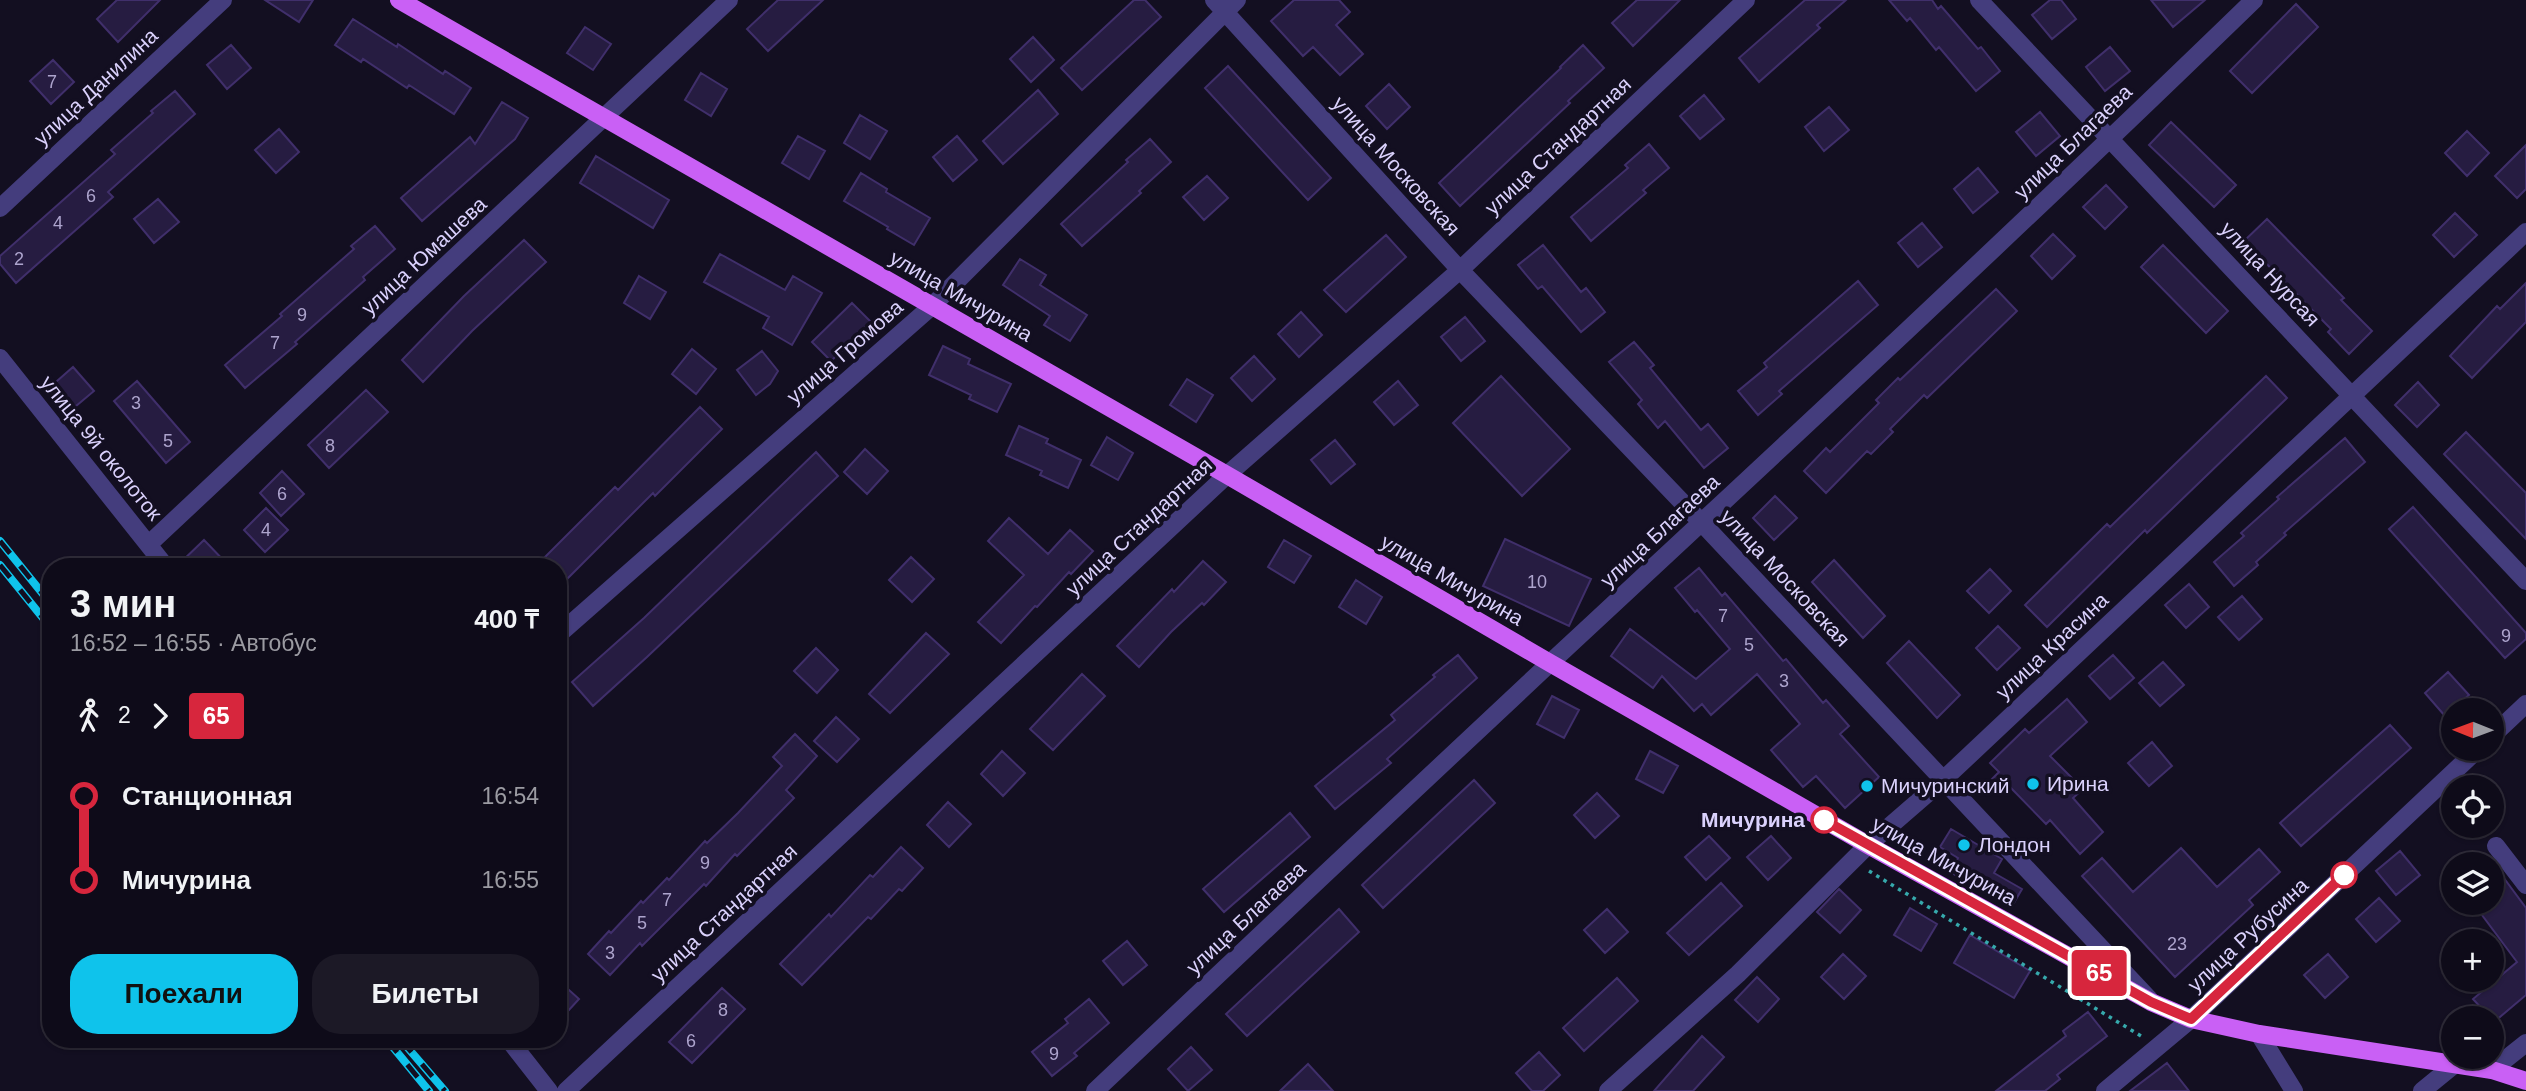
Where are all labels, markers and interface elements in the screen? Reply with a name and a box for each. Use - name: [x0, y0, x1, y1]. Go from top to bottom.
- street label: улица Данилина: [29, 23, 162, 150]
- house number: 7: [47, 72, 57, 92]
- street label: улица Стандартная: [1480, 72, 1635, 219]
- street label: улица Благаева: [2009, 80, 2136, 203]
- street label: улица Московская: [1328, 92, 1465, 240]
- house number: 6: [86, 186, 96, 206]
- street label: улица Юмашева: [357, 192, 491, 319]
- house number: 4: [53, 213, 63, 233]
- street label: улица Нурсая: [2216, 217, 2325, 331]
- street label: улица Мичурина: [886, 245, 1037, 346]
- house number: 2: [14, 249, 24, 269]
- street label: улица Громова: [782, 295, 907, 408]
- house number: 9: [297, 305, 307, 325]
- house number: 7: [270, 333, 280, 353]
- street label: улица 9й околоток: [36, 371, 167, 525]
- house number: 3: [131, 393, 141, 413]
- house number: 5: [163, 431, 173, 451]
- house number: 8: [325, 436, 335, 456]
- street label: улица Стандартная: [1061, 453, 1216, 600]
- street label: улица Благаева: [1595, 469, 1724, 592]
- house number: 6: [277, 484, 287, 504]
- street label: улица Московская: [1716, 504, 1855, 651]
- house number: 4: [261, 520, 271, 540]
- street label: улица Мичурина: [1377, 529, 1528, 630]
- house number: 10: [1527, 572, 1547, 592]
- text: 3 мин: [70, 583, 176, 625]
- street label: улица Красина: [1991, 588, 2113, 703]
- text: 400 ₸: [474, 604, 539, 634]
- house number: 7: [1718, 606, 1728, 626]
- house number: 9: [2501, 626, 2511, 646]
- text: 16:52 – 16:55 · Автобус: [70, 630, 317, 656]
- house number: 5: [1744, 635, 1754, 655]
- house number: 3: [1779, 671, 1789, 691]
- icon: walk: [70, 697, 108, 735]
- icon: forward: [141, 697, 179, 735]
- north arrow: [2441, 698, 2504, 761]
- map controls: [2441, 698, 2504, 1069]
- text: 2: [118, 702, 131, 728]
- text: 65: [203, 702, 230, 729]
- place label: Ирина: [2047, 772, 2109, 795]
- place label: Мичуринский: [1881, 774, 2010, 797]
- button: locate: [2441, 775, 2504, 838]
- marker: Ирина: [2025, 776, 2041, 792]
- marker: Мичуринский: [1859, 778, 1875, 794]
- text: Станционная: [122, 781, 293, 811]
- text: 16:54: [481, 783, 539, 809]
- marker: Мичурина: [1811, 807, 1837, 833]
- place label: Мичурина: [1701, 808, 1805, 831]
- street label: улица Мичурина: [1868, 812, 2020, 910]
- place label: Лондон: [1978, 833, 2051, 856]
- marker: Лондон: [1956, 837, 1972, 853]
- street label: улица Стандартная: [646, 839, 801, 986]
- button: layers: [2441, 852, 2504, 915]
- house number: 9: [700, 853, 710, 873]
- street label: улица Благаева: [1181, 856, 1310, 979]
- unlabelled marker: [2331, 862, 2357, 888]
- text: Мичурина: [122, 865, 251, 895]
- text: 16:55: [481, 867, 539, 893]
- street label: улица Рубусина: [2183, 873, 2313, 996]
- house number: 7: [662, 890, 672, 910]
- house number: 5: [637, 913, 647, 933]
- button: +: [2441, 929, 2504, 992]
- house number: 23: [2167, 934, 2187, 954]
- house number: 3: [605, 943, 615, 963]
- line badge: 65: [2068, 950, 2130, 996]
- button: Поехали: [70, 954, 298, 1034]
- button: Билеты: [312, 954, 539, 1034]
- text: 65: [2086, 959, 2112, 986]
- house number: 8: [718, 1000, 728, 1020]
- button: −: [2441, 1006, 2504, 1069]
- house number: 6: [686, 1031, 696, 1051]
- house number: 9: [1049, 1044, 1059, 1064]

